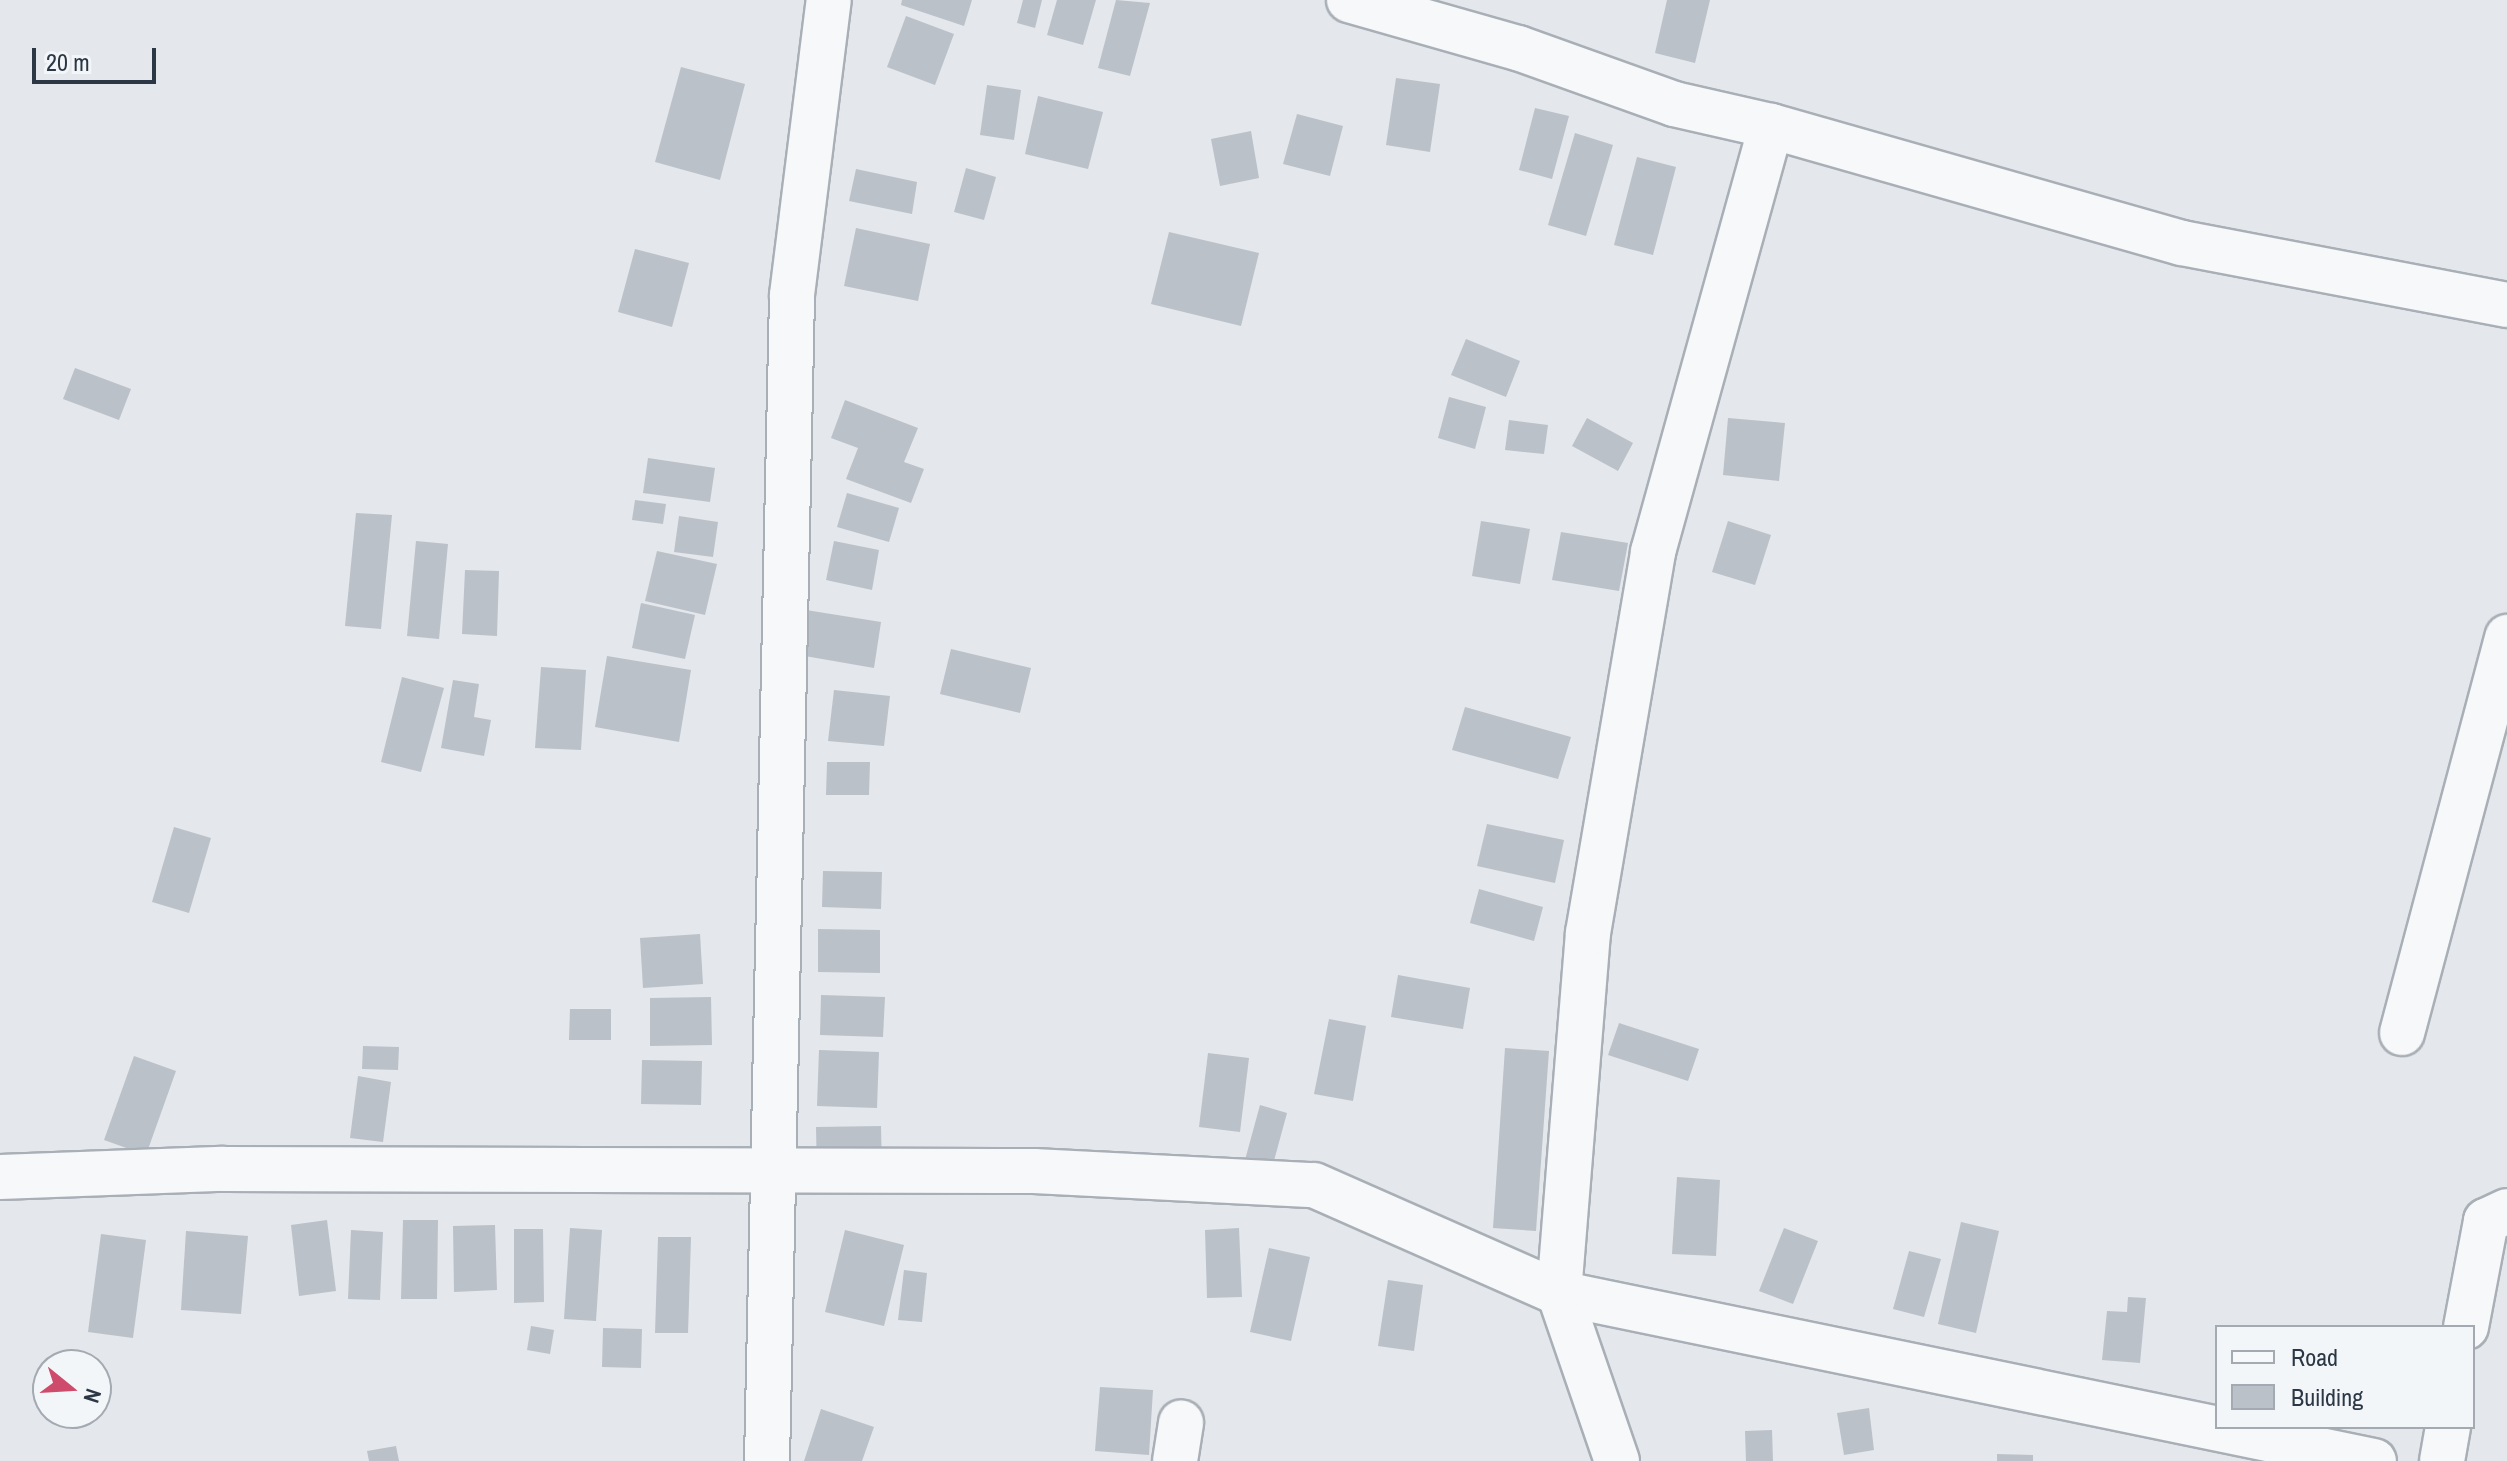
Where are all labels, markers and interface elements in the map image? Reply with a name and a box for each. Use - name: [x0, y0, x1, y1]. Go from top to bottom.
- scale bar: [36, 32, 160, 82]
- text: 20 m: [46, 46, 90, 78]
- legend: [2215, 1325, 2475, 1429]
- text: Road: [2291, 1341, 2338, 1373]
- north arrow: [32, 1349, 112, 1429]
- text: Building: [2291, 1381, 2363, 1413]
- text: N: [77, 1385, 109, 1407]

